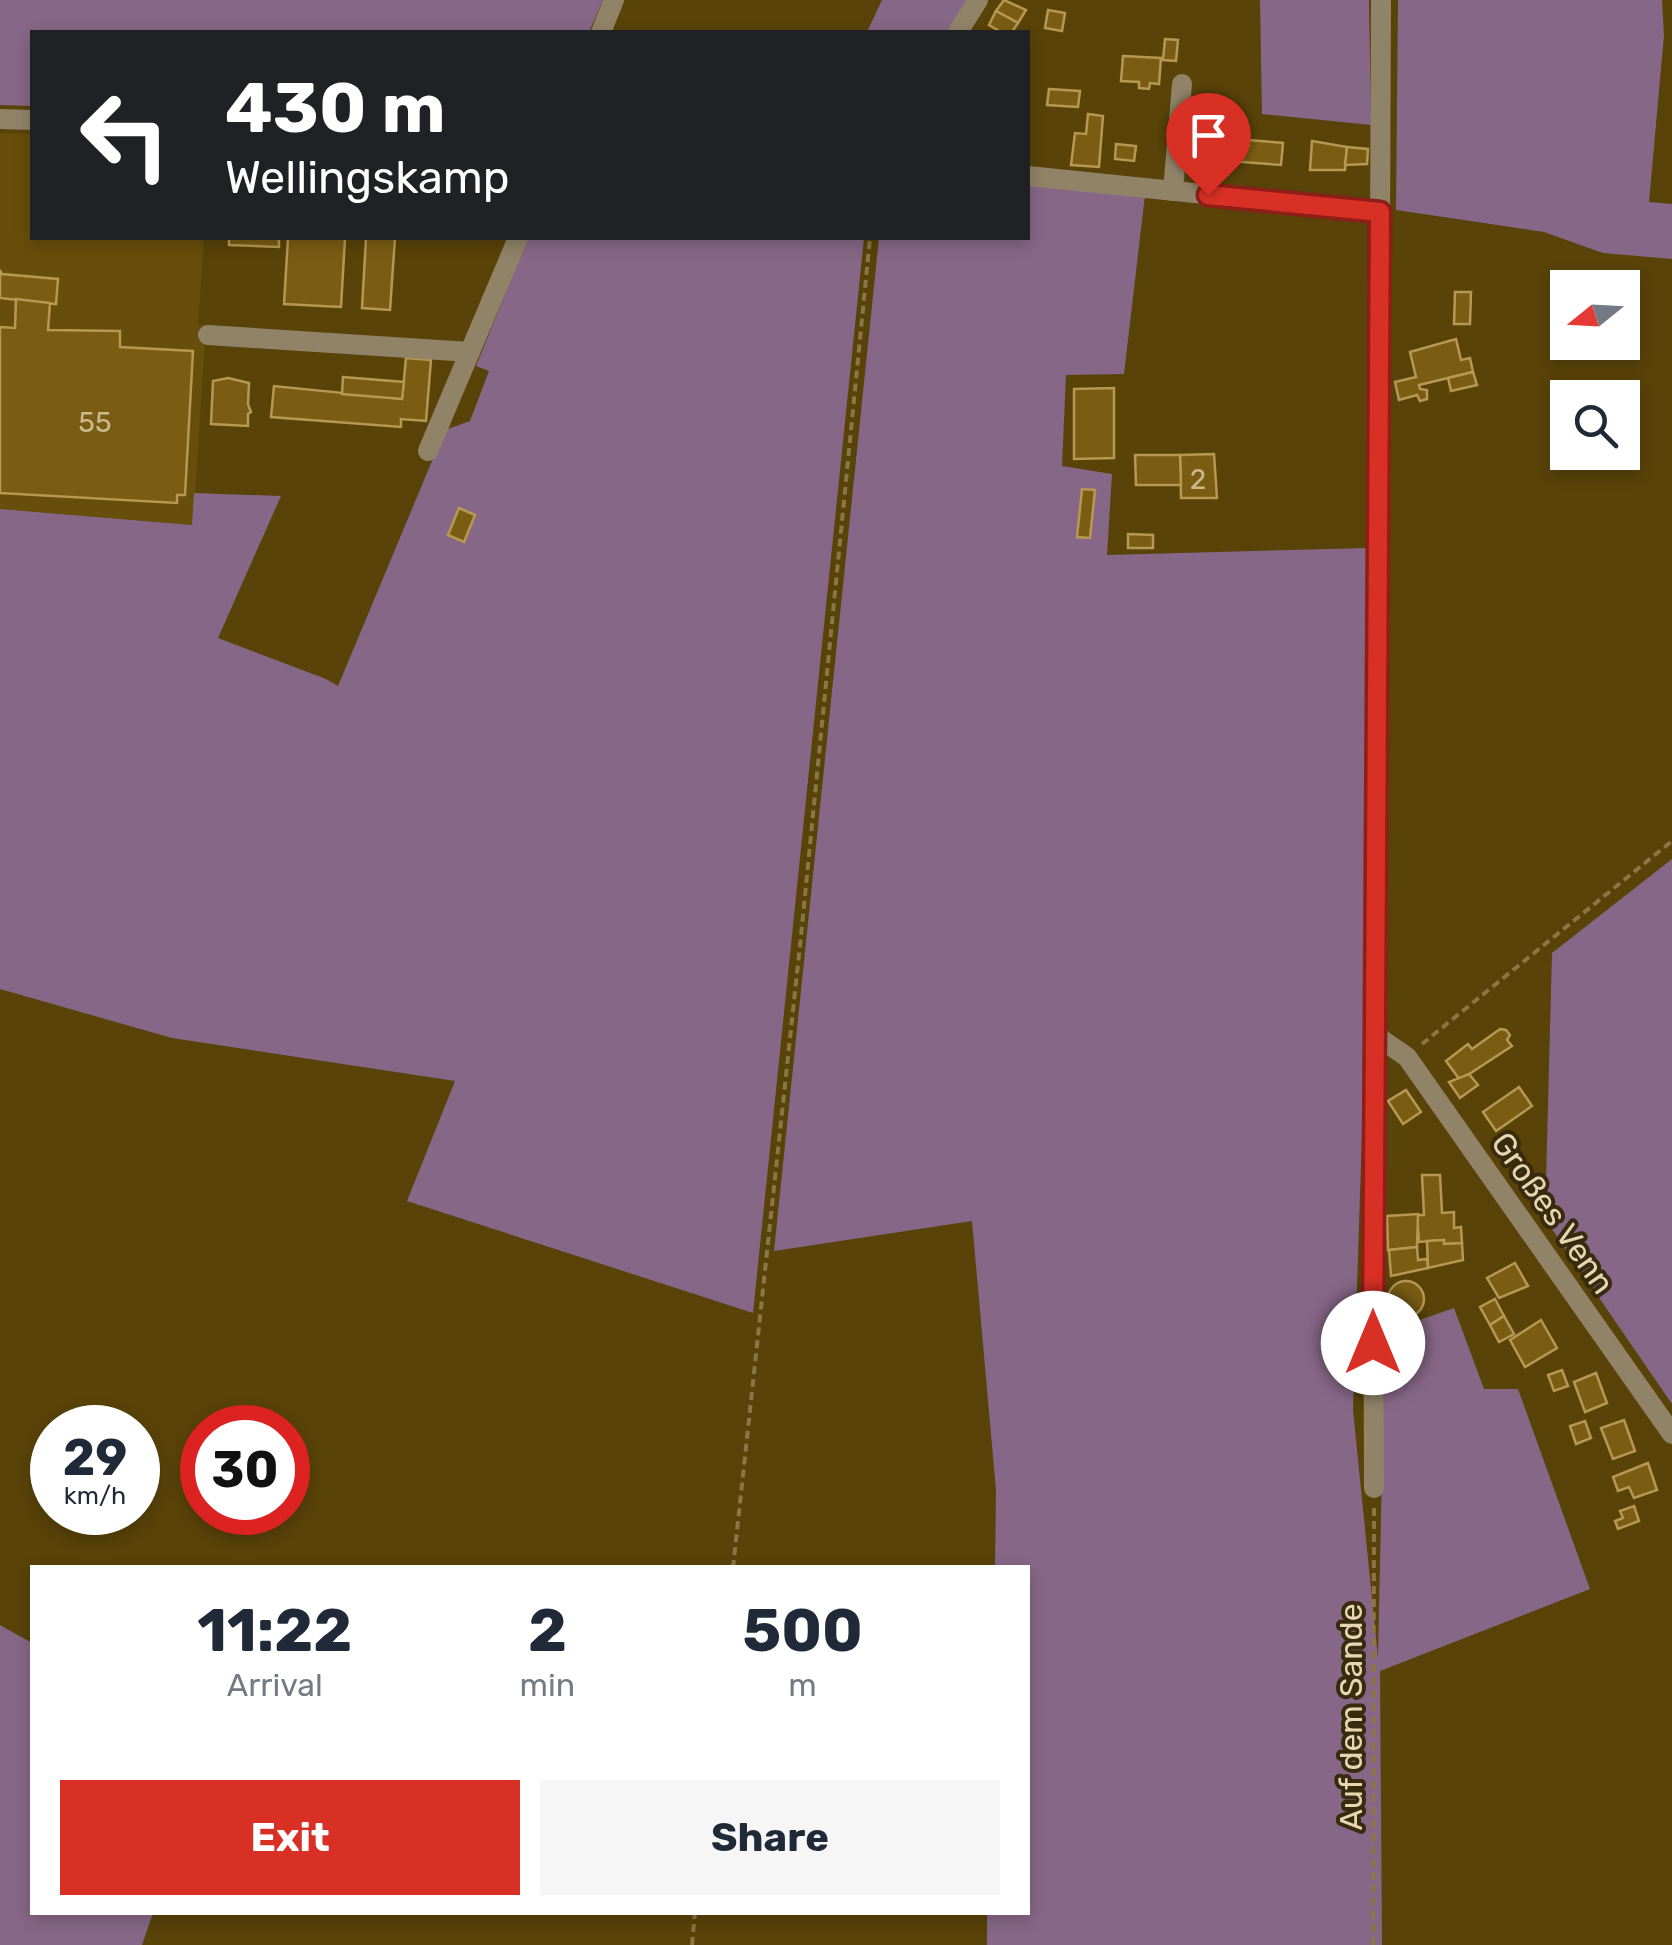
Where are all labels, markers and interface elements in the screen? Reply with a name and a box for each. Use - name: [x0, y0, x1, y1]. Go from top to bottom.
- text: 430 m: [225, 67, 446, 150]
- icon: left: [60, 70, 190, 200]
- pin: [1166, 93, 1251, 196]
- icon: arrive: [1181, 108, 1236, 163]
- text: Wellingskamp: [225, 151, 510, 204]
- north arrow: [1550, 270, 1640, 360]
- map controls: [1550, 270, 1640, 470]
- button: search: [1550, 380, 1640, 470]
- house number: 55: [78, 406, 112, 439]
- house number: 2: [1190, 463, 1206, 496]
- street label: Großes Venn: [1483, 1125, 1623, 1301]
- position arrow: [1321, 1291, 1425, 1395]
- speed limit sign: 30: [180, 1405, 310, 1535]
- text: 29: [63, 1428, 127, 1488]
- text: km/h: [64, 1481, 126, 1510]
- text: 11:22: [197, 1595, 352, 1666]
- text: 2: [528, 1595, 567, 1666]
- text: 500: [742, 1595, 863, 1666]
- street label: Auf dem Sande: [1332, 1603, 1370, 1831]
- text: Arrival: [227, 1666, 323, 1704]
- text: min: [520, 1666, 575, 1704]
- text: m: [788, 1666, 817, 1704]
- button: Exit: [60, 1780, 520, 1895]
- button: Share: [540, 1780, 1000, 1895]

